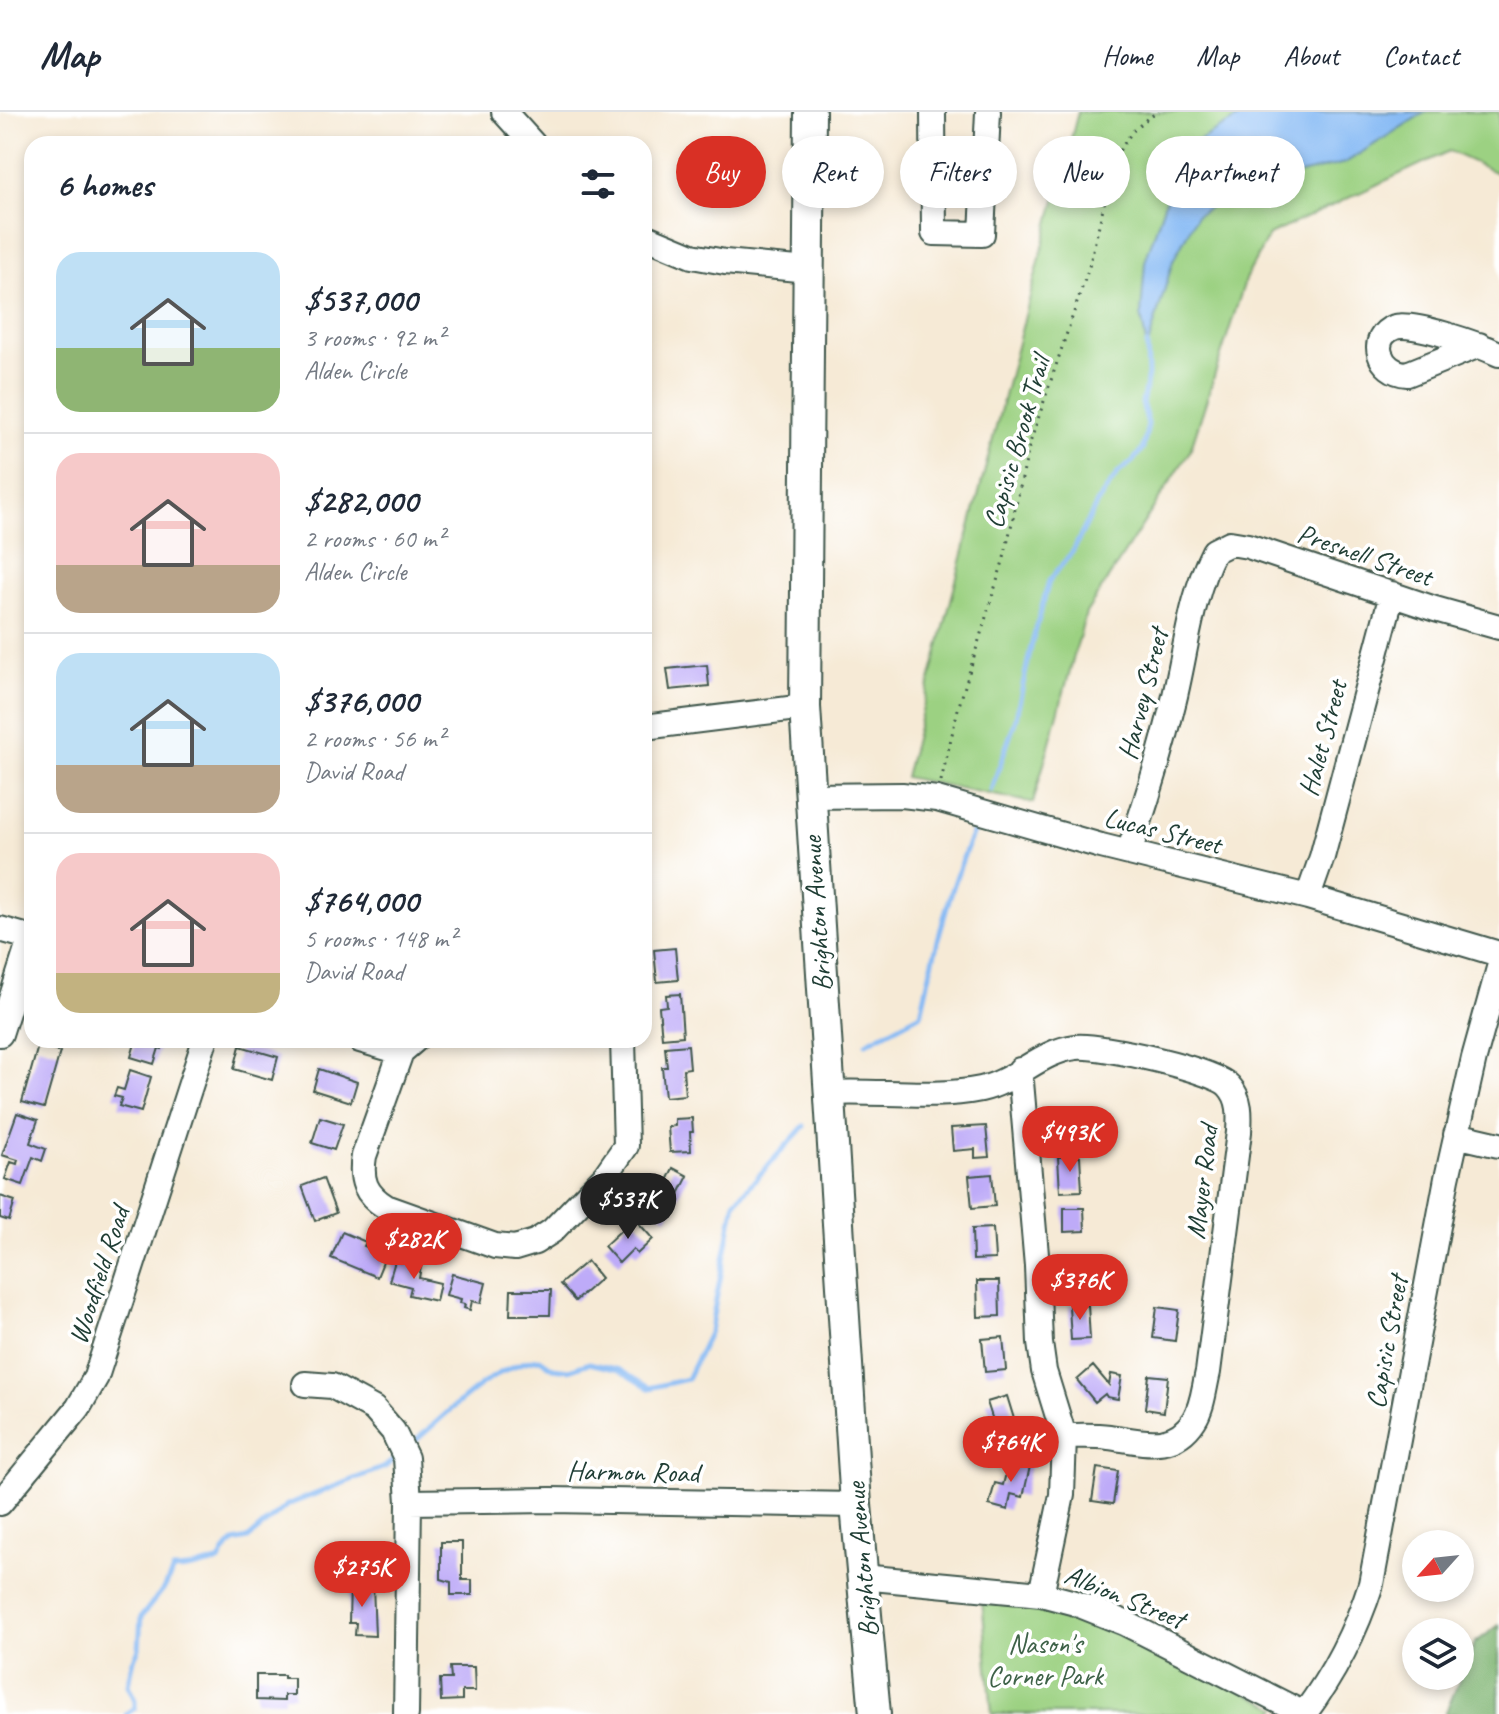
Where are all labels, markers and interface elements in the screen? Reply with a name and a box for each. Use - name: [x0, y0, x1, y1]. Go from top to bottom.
- text: Map: [40, 32, 99, 79]
- text: Home: [1102, 38, 1152, 73]
- text: Map: [1196, 38, 1239, 73]
- text: About: [1283, 38, 1339, 73]
- text: Contact: [1383, 38, 1459, 73]
- chip: Buy: [676, 136, 766, 208]
- chip: Rent: [782, 136, 884, 208]
- chip: Filters: [900, 136, 1017, 208]
- chip: New: [1033, 136, 1130, 208]
- chip: Apartment: [1146, 136, 1305, 208]
- icon: filters: [576, 162, 620, 206]
- text: 6 homes: [56, 163, 153, 206]
- text: $537,000: [304, 278, 417, 321]
- icon: home: [120, 284, 216, 380]
- text: 3 rooms · 92 m²: [304, 321, 445, 354]
- street label: Capisic Brook Trail: [975, 347, 1059, 532]
- text: Alden Circle: [304, 354, 407, 387]
- text: $282,000: [304, 479, 418, 522]
- icon: home: [120, 485, 216, 581]
- street label: Presnell Street: [1293, 515, 1439, 595]
- text: 2 rooms · 60 m²: [304, 522, 445, 555]
- text: Alden Circle: [304, 555, 407, 588]
- street label: Harvey Street: [1109, 621, 1177, 763]
- street label: Halet Street: [1290, 674, 1355, 800]
- text: $376,000: [304, 679, 418, 722]
- icon: home: [120, 685, 216, 781]
- text: 2 rooms · 56 m²: [304, 722, 445, 755]
- text: David Road: [304, 755, 404, 788]
- street label: Lucas Street: [1101, 799, 1228, 863]
- street label: Brighton Avenue: [793, 833, 839, 993]
- text: $764,000: [304, 879, 418, 922]
- icon: home: [120, 885, 216, 981]
- text: 5 rooms · 148 m²: [304, 922, 456, 955]
- text: David Road: [304, 955, 404, 988]
- pin: $493K: [1014, 1106, 1126, 1174]
- text: $493K: [1040, 1115, 1100, 1148]
- street label: Mayer Road: [1177, 1119, 1226, 1241]
- pin: $537K: [572, 1173, 684, 1241]
- text: $537K: [598, 1182, 658, 1215]
- street label: Woodfield Road: [60, 1198, 138, 1348]
- pin: $282K: [358, 1213, 470, 1281]
- text: $282K: [384, 1222, 444, 1255]
- pin: $376K: [1024, 1254, 1136, 1322]
- text: $376K: [1050, 1263, 1110, 1296]
- street label: Capisic Street: [1358, 1269, 1416, 1411]
- pin: $764K: [955, 1416, 1067, 1484]
- text: $764K: [981, 1425, 1041, 1458]
- street label: Harmon Road: [567, 1453, 703, 1490]
- street label: Brighton Avenue: [837, 1479, 886, 1639]
- north arrow: [1402, 1530, 1474, 1602]
- map controls: [1402, 1530, 1474, 1690]
- pin: $275K: [306, 1541, 418, 1609]
- text: $275K: [332, 1550, 392, 1583]
- street label: Albion Street: [1060, 1557, 1193, 1638]
- button: layers: [1402, 1618, 1474, 1690]
- park label: Nason's Corner Park: [987, 1626, 1104, 1693]

